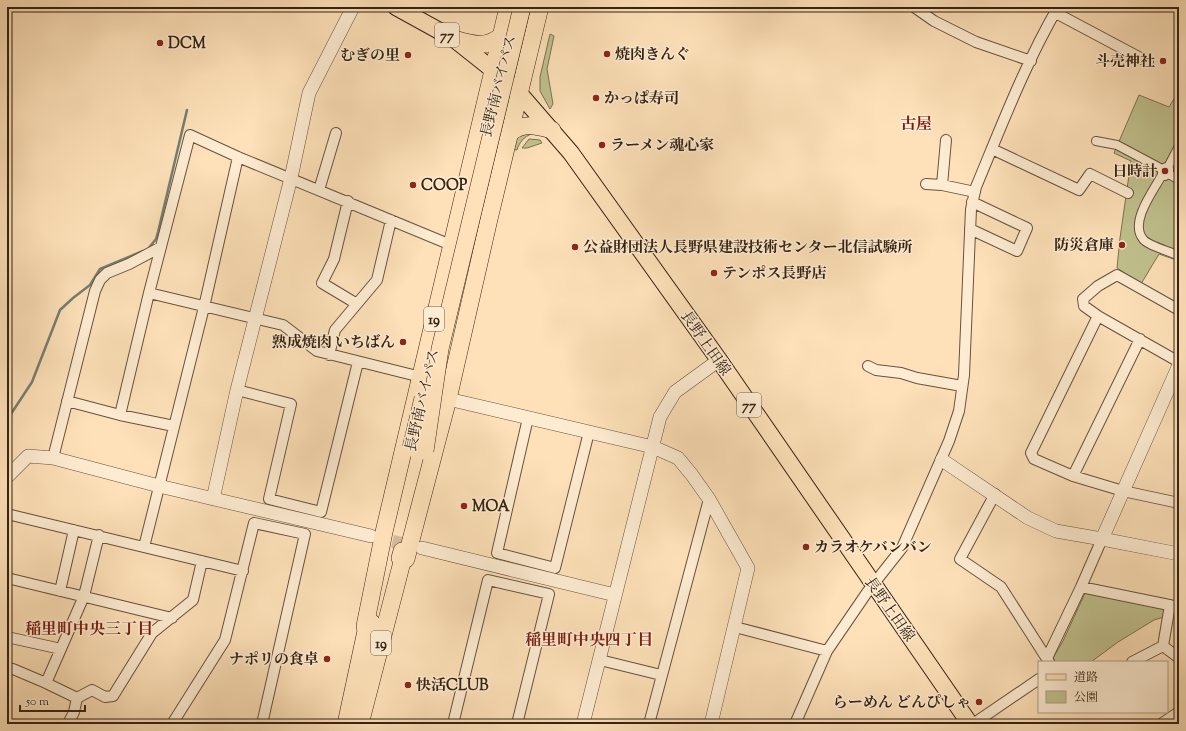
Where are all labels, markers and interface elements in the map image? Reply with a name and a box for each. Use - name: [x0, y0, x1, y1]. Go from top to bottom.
- road number: 77: [435, 23, 459, 47]
- street label: 長野南バイパス: [477, 33, 522, 140]
- place label: DCM: [168, 34, 206, 55]
- marker: DCM: [155, 38, 165, 48]
- place label: 焼肉きんぐ: [615, 45, 690, 66]
- place label: むぎの里: [340, 46, 400, 67]
- marker: 焼肉きんぐ: [602, 49, 612, 59]
- marker: むぎの里: [403, 50, 413, 60]
- place label: 斗売神社: [1095, 52, 1155, 73]
- marker: 斗売神社: [1158, 56, 1168, 66]
- place label: かっぱ寿司: [604, 89, 679, 110]
- marker: かっぱ寿司: [591, 93, 601, 103]
- district label: 古屋: [900, 114, 932, 137]
- place label: ラーメン魂心家: [610, 136, 714, 157]
- marker: ラーメン魂心家: [597, 140, 607, 150]
- place label: 日時計: [1112, 162, 1158, 183]
- marker: 日時計: [1160, 166, 1170, 176]
- place label: COOP: [421, 176, 468, 197]
- marker: COOP: [408, 180, 418, 190]
- place label: 防災倉庫: [1054, 236, 1114, 257]
- place label: 公益財団法人長野県建設技術センター北信試験所: [583, 238, 912, 259]
- marker: 防災倉庫: [1117, 240, 1127, 250]
- marker: 公益財団法人長野県建設技術センター北信試験所: [570, 242, 580, 252]
- place label: テンポス長野店: [722, 264, 826, 285]
- marker: テンポス長野店: [709, 268, 719, 278]
- road number: 19: [424, 307, 444, 331]
- street label: 長野上田線: [675, 307, 735, 381]
- place label: 熟成焼肉 いちばん: [272, 333, 395, 354]
- marker: 熟成焼肉 いちばん: [398, 337, 408, 347]
- street label: 長野南バイパス: [401, 347, 445, 454]
- road number: 77: [737, 393, 761, 417]
- place label: MOA: [472, 497, 511, 518]
- marker: MOA: [459, 501, 469, 511]
- place label: カラオケバンバン: [814, 538, 932, 559]
- marker: カラオケバンバン: [801, 542, 811, 552]
- street label: 長野上田線: [859, 573, 919, 647]
- district label: 稲里町中央三丁目: [25, 619, 153, 642]
- district label: 稲里町中央四丁目: [525, 630, 653, 653]
- road number: 19: [371, 631, 391, 655]
- place label: ナポリの食卓: [229, 650, 319, 671]
- marker: ナポリの食卓: [322, 654, 332, 664]
- legend: [1038, 661, 1168, 713]
- text: 道路: [1074, 669, 1098, 687]
- place label: 快活CLUB: [416, 676, 489, 697]
- marker: 快活CLUB: [403, 680, 413, 690]
- scale bar: [20, 687, 85, 713]
- text: 公園: [1074, 689, 1098, 707]
- text: 50 m: [25, 693, 49, 711]
- place label: らーめん どんぴしゃ: [833, 693, 971, 714]
- marker: らーめん どんぴしゃ: [974, 697, 984, 707]

